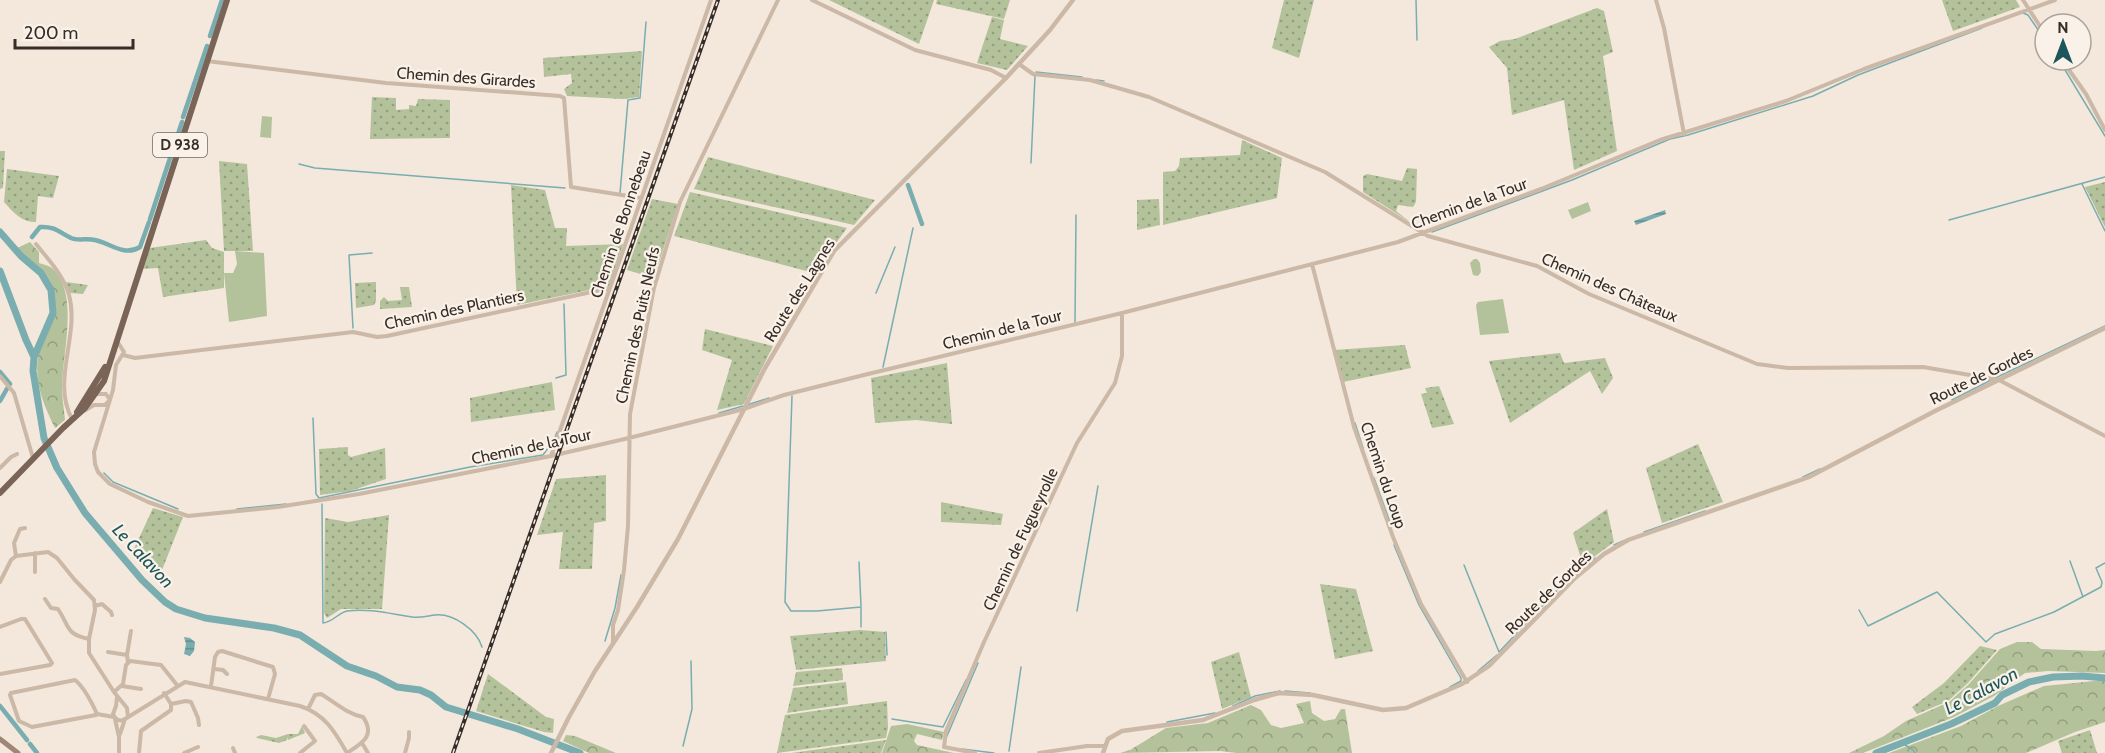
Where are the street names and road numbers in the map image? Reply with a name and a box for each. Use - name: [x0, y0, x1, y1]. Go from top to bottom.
- street label: Chemin des Girardes: [396, 63, 536, 92]
- road number: D 938: [153, 133, 207, 157]
- street label: Chemin de Bonnebeau: [586, 148, 655, 301]
- street label: Chemin de la Tour: [1409, 173, 1531, 233]
- street label: Route des Lagnes: [760, 235, 839, 345]
- street label: Chemin des Puits Neufs: [612, 245, 663, 405]
- street label: Chemin des Châteaux: [1539, 249, 1681, 326]
- street label: Chemin des Plantiers: [383, 285, 526, 334]
- street label: Chemin de la Tour: [941, 305, 1064, 353]
- street label: Route de Gordes: [1927, 342, 2036, 409]
- street label: Chemin du Loup: [1356, 419, 1411, 531]
- street label: Chemin de la Tour: [470, 424, 594, 468]
- street label: Chemin de Fugueyrolle: [979, 465, 1062, 614]
- street label: Route de Gordes: [1501, 546, 1596, 638]

